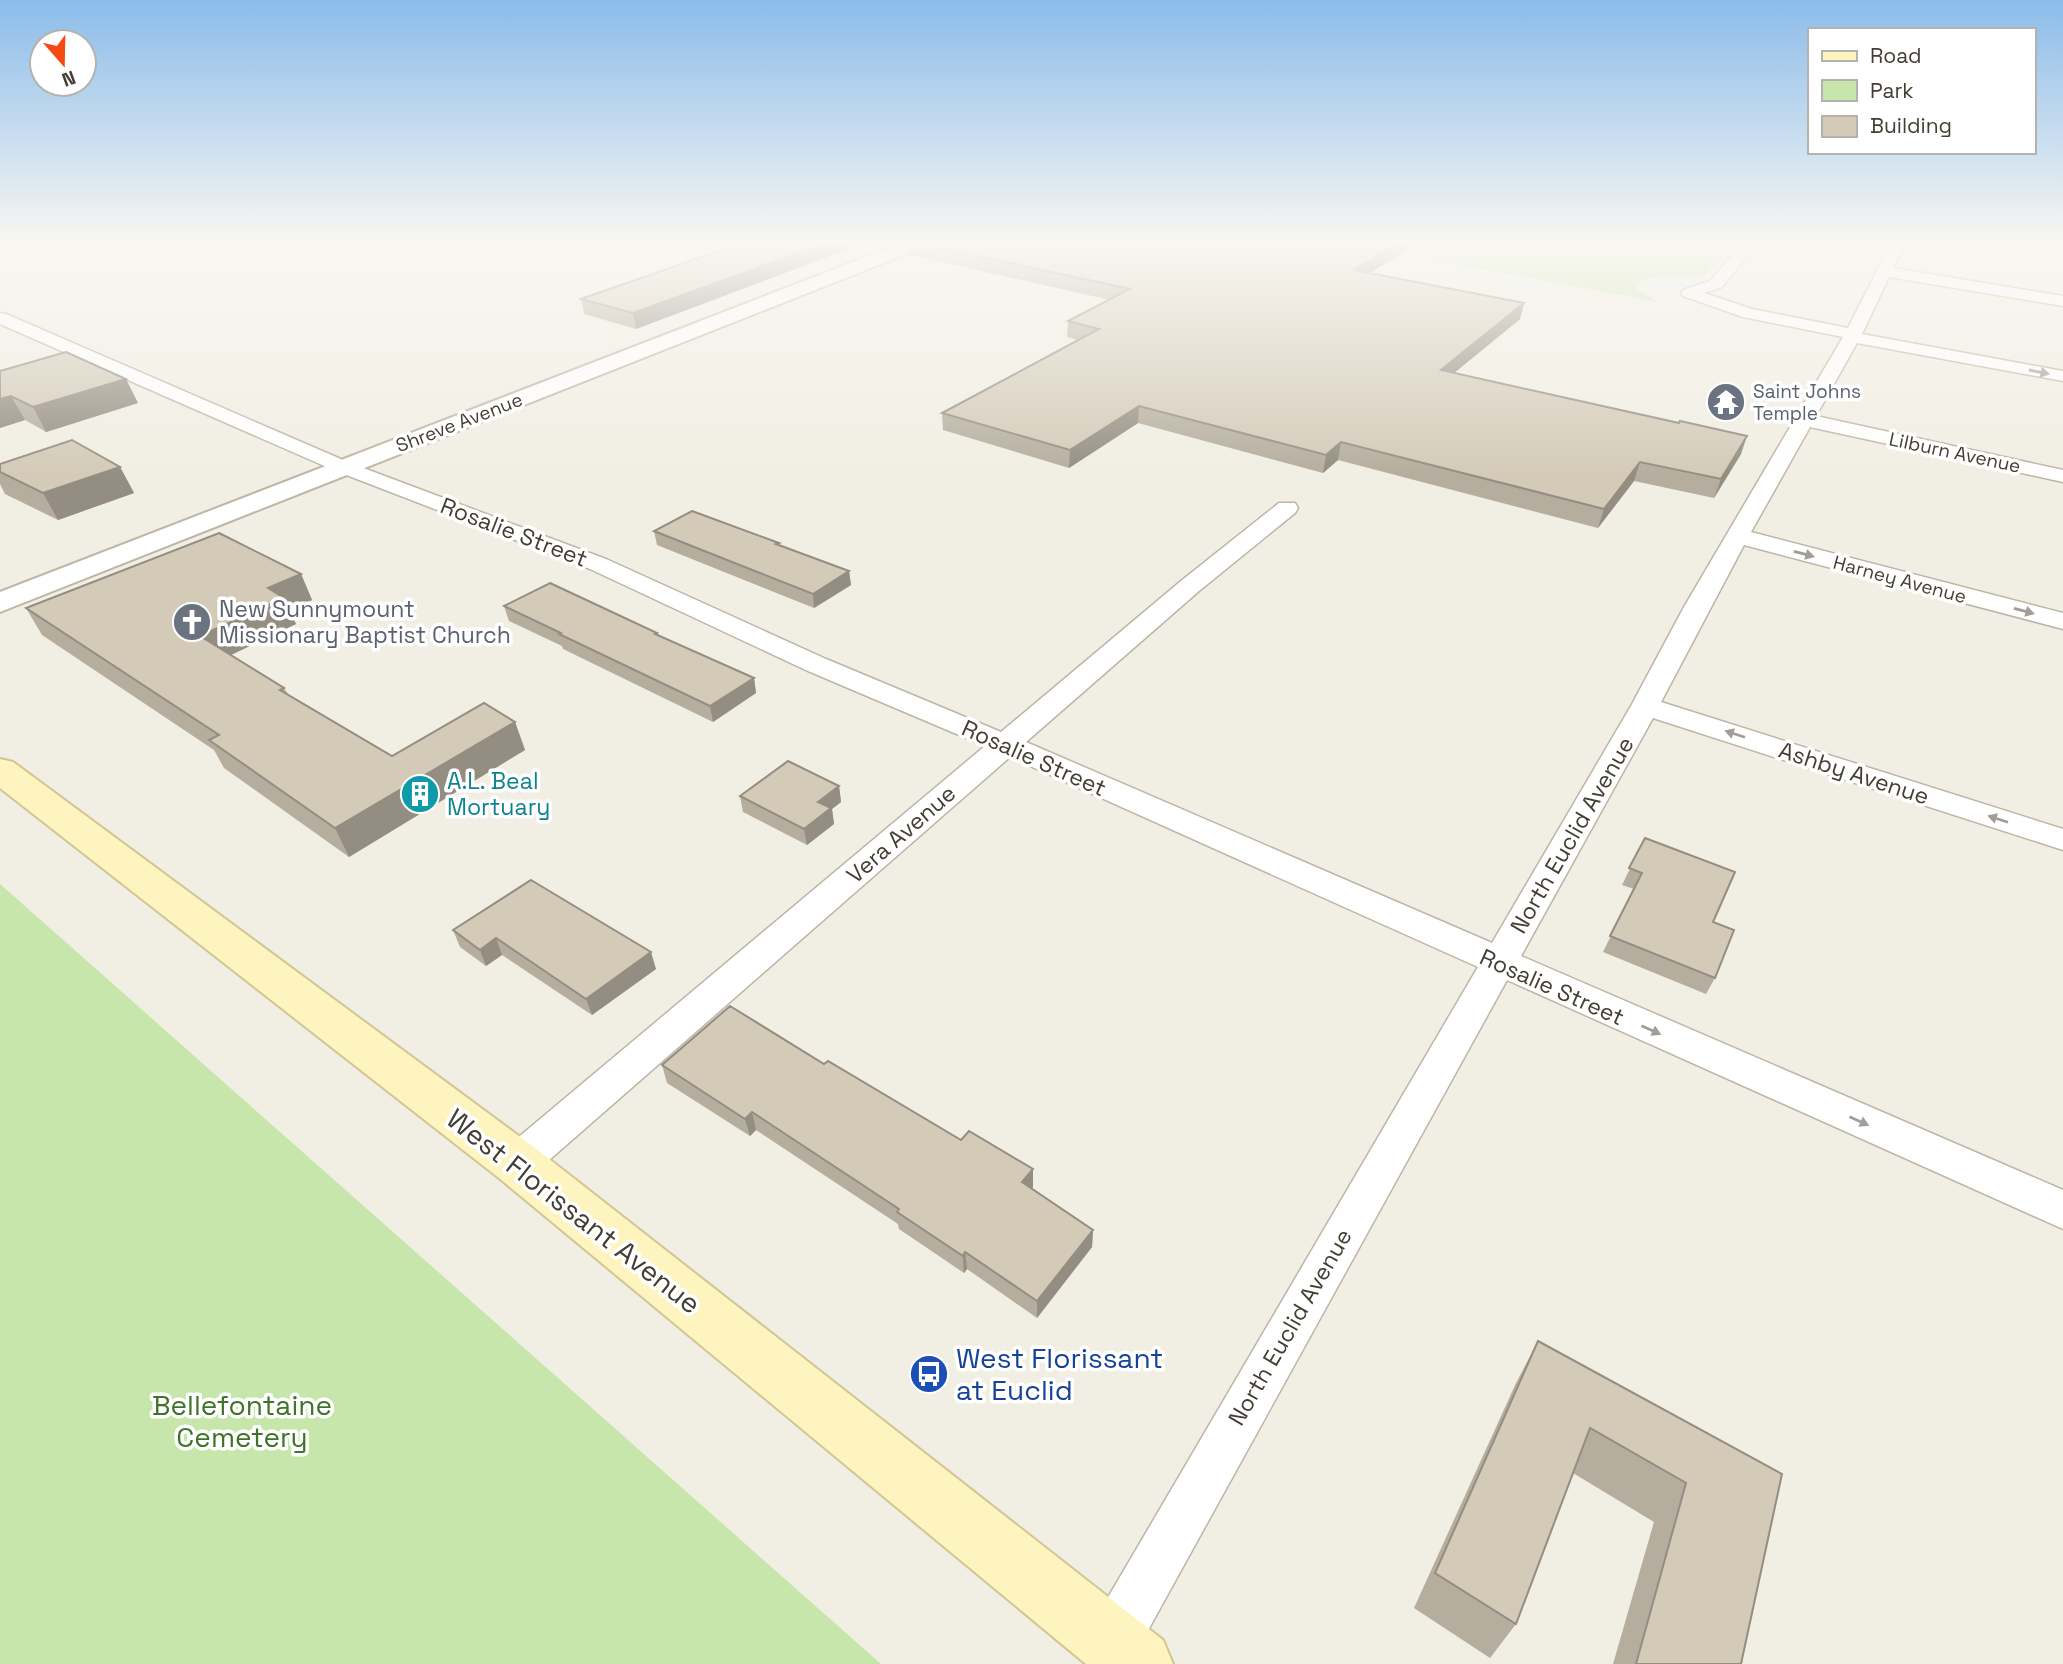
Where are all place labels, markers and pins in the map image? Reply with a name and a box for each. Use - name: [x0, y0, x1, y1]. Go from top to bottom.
- place label: Saint Johns Temple: [1753, 379, 1861, 426]
- temple icon: Saint Johns Temple: [1705, 381, 1747, 423]
- place label: New Sunnymount Missionary Baptist Church: [219, 594, 511, 650]
- church icon: New Sunnymount Missionary Baptist Church: [171, 601, 213, 643]
- place label: A.L. Beal Mortuary: [447, 766, 550, 822]
- building icon: A.L. Beal Mortuary: [399, 773, 441, 815]
- place label: West Florissant at Euclid: [956, 1340, 1163, 1408]
- bus stop icon: West Florissant at Euclid: [908, 1353, 950, 1395]

